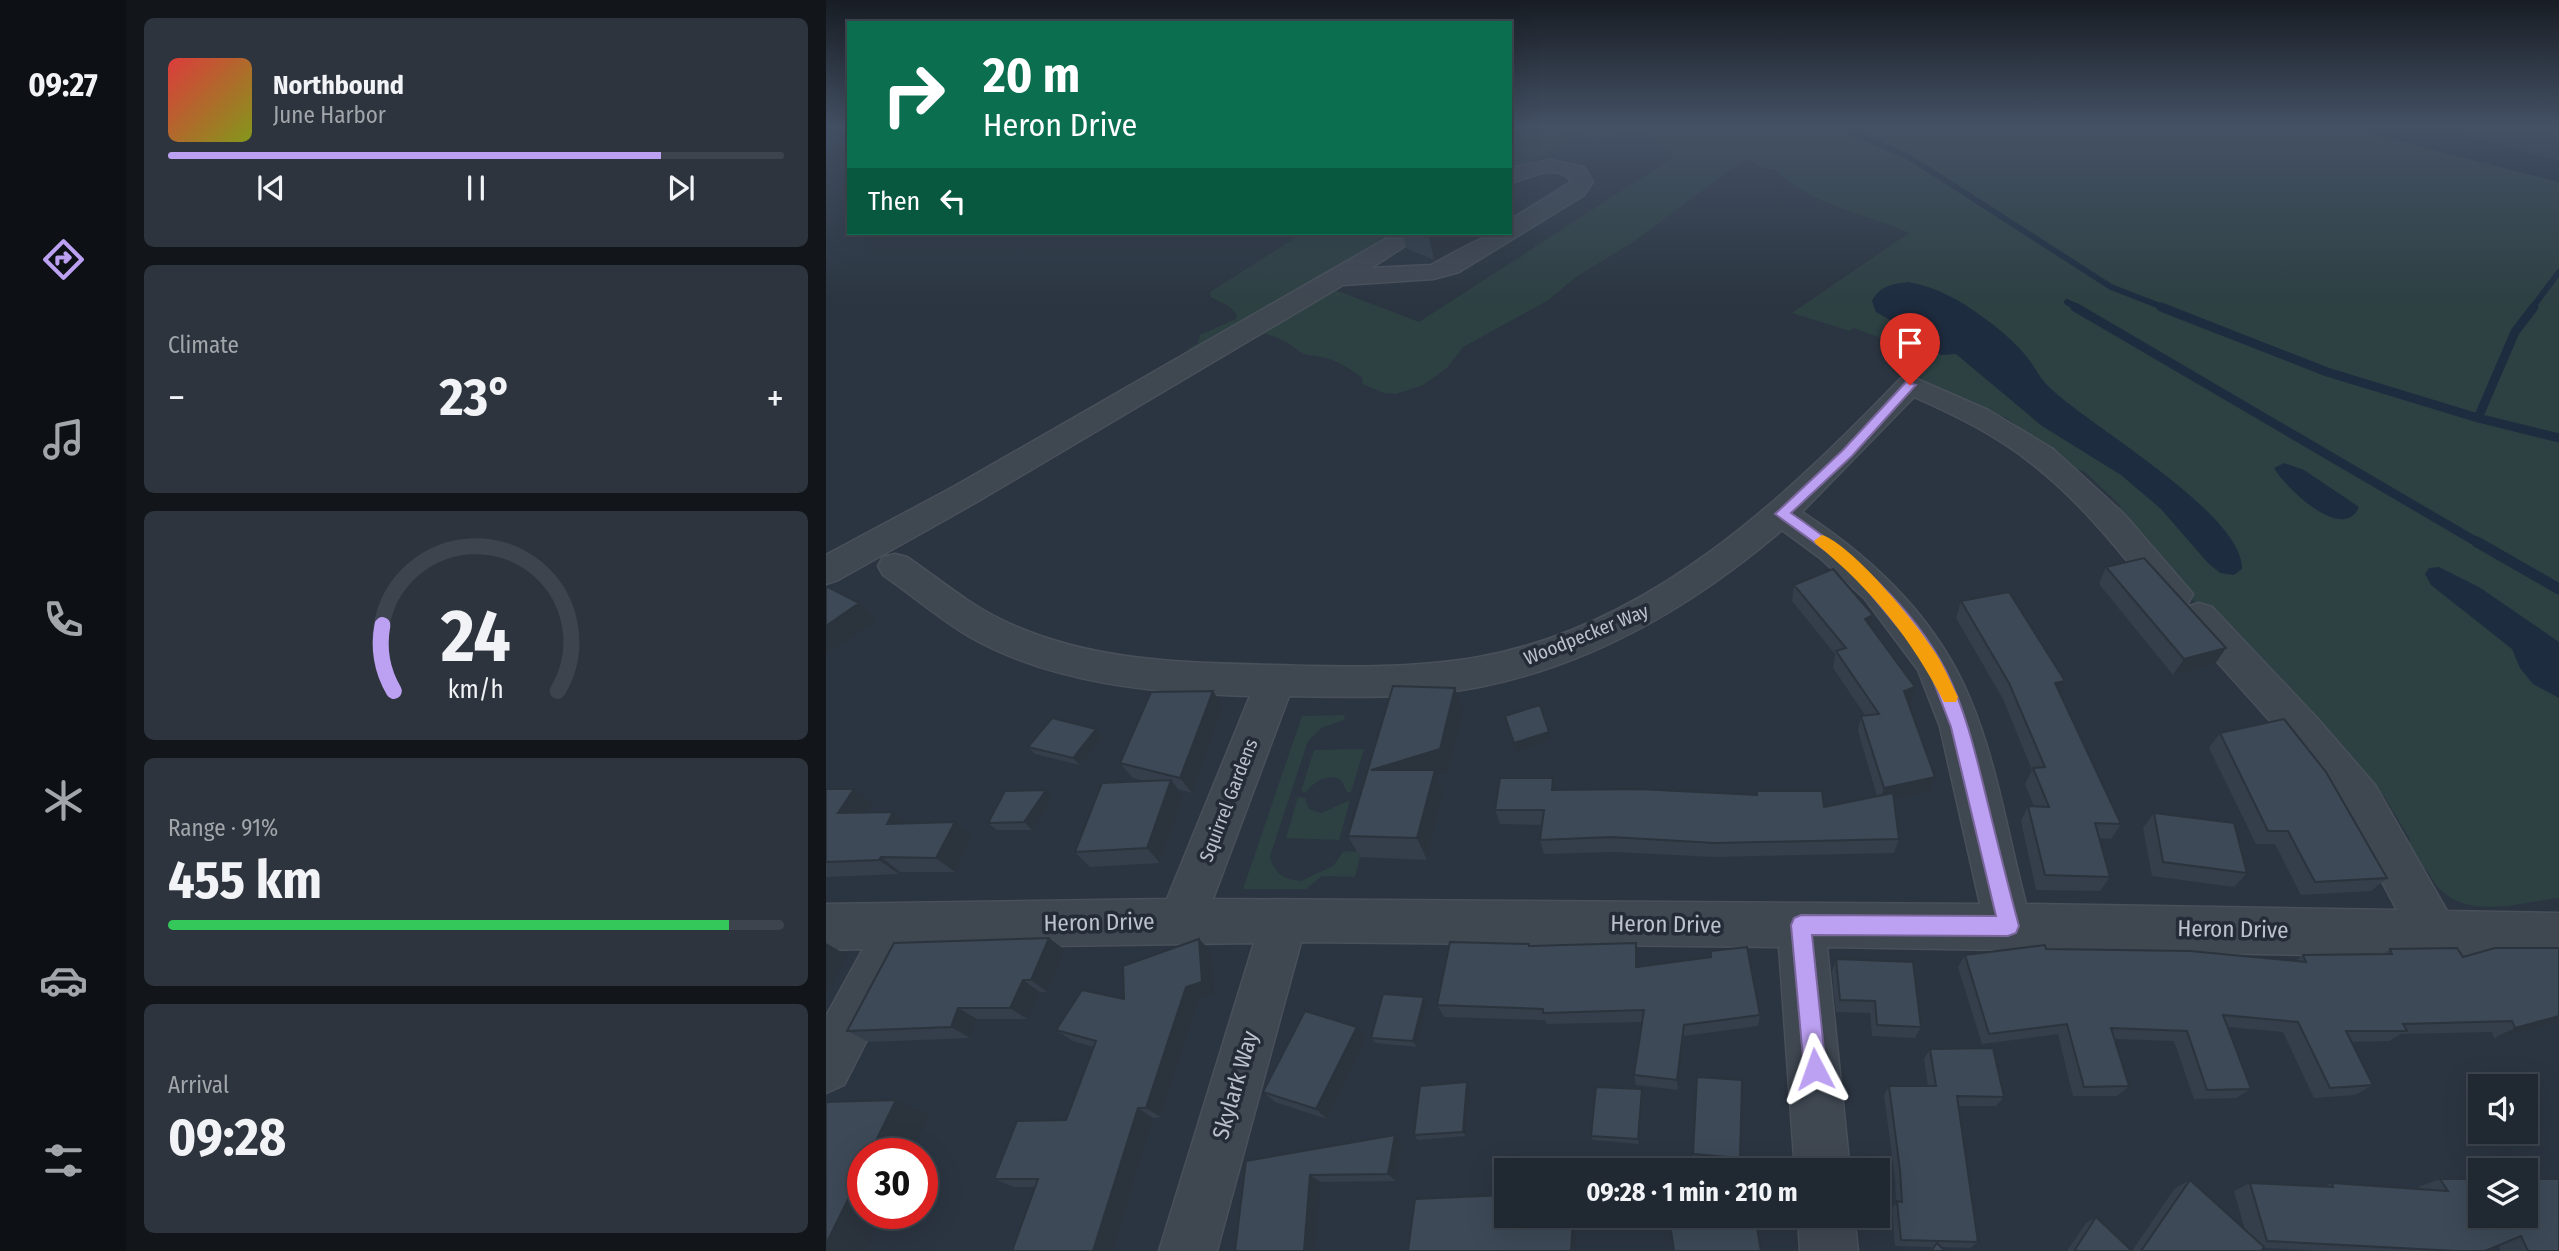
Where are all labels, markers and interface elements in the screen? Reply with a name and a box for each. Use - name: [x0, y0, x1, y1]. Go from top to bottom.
- text: 20 m: [983, 46, 1080, 105]
- icon: right: [868, 49, 959, 140]
- text: 09:27: [28, 66, 98, 104]
- text: Northbound: [273, 70, 404, 101]
- text: June Harbor: [273, 101, 386, 129]
- text: Heron Drive: [983, 106, 1137, 144]
- icon: previous: [252, 169, 290, 207]
- icon: pause: [457, 169, 495, 207]
- icon: next: [662, 169, 700, 207]
- icon: left: [934, 182, 972, 220]
- text: Then: [868, 186, 920, 217]
- icon: directions: [39, 235, 88, 284]
- pin: [1880, 313, 1940, 385]
- icon: arrive: [1891, 324, 1929, 362]
- text: Climate: [168, 331, 239, 359]
- text: 23°: [439, 366, 512, 429]
- text: −: [168, 375, 185, 421]
- text: +: [767, 375, 784, 421]
- icon: music: [39, 415, 88, 464]
- text: 24: [440, 594, 511, 681]
- icon: phone: [39, 595, 88, 644]
- street label: Woodpecker Way: [1521, 599, 1652, 670]
- text: km/h: [448, 675, 504, 705]
- street label: Squirrel Gardens: [1194, 735, 1262, 865]
- icon: climate: [39, 776, 88, 825]
- text: Range · 91%: [168, 814, 278, 842]
- text: 455 km: [168, 849, 322, 912]
- street label: Heron Drive: [1043, 907, 1155, 937]
- street label: Heron Drive: [1610, 909, 1722, 939]
- street label: Heron Drive: [2177, 914, 2289, 944]
- icon: car: [39, 956, 88, 1005]
- street label: Skylark Way: [1206, 1027, 1264, 1142]
- position arrow: [1778, 1032, 1852, 1106]
- text: Arrival: [168, 1071, 229, 1099]
- map controls: [2468, 1074, 2538, 1228]
- button: sound: [2468, 1074, 2538, 1144]
- text: 09:28: [168, 1106, 286, 1169]
- icon: filters: [39, 1136, 88, 1185]
- speed limit sign: 30: [847, 1138, 938, 1229]
- button: layers: [2468, 1158, 2538, 1228]
- text: 09:28 · 1 min · 210 m: [1586, 1177, 1798, 1208]

